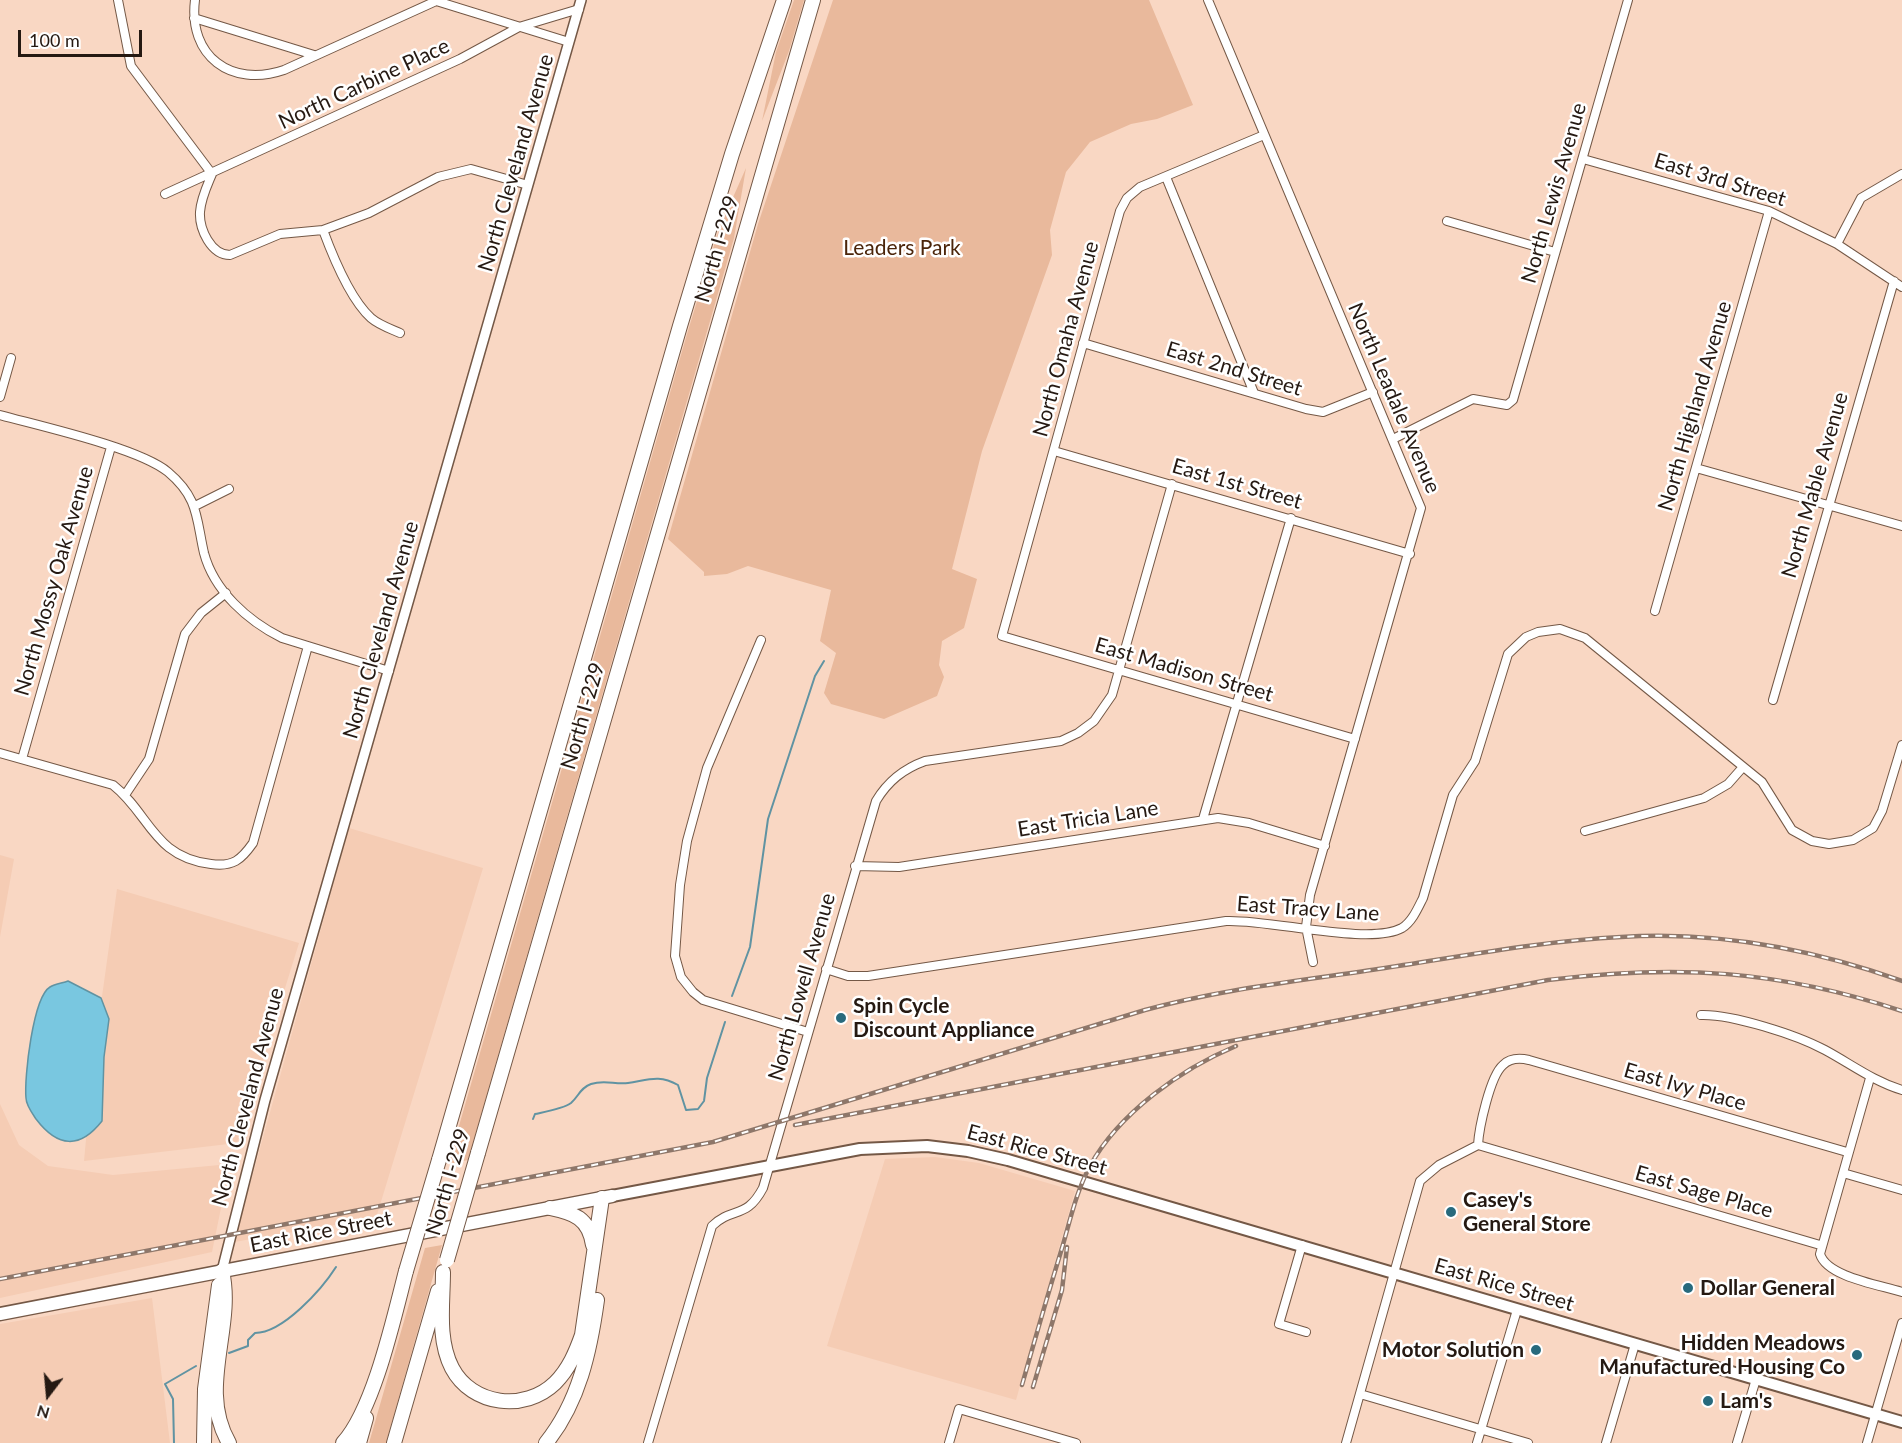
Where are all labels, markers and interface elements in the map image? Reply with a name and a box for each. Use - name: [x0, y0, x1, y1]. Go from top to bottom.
- scale bar: [21, 18, 146, 56]
- text: 100 m: [29, 29, 80, 51]
- street label: North Carbine Place: [274, 33, 454, 135]
- street label: North Cleveland Avenue: [473, 51, 559, 275]
- street label: North Lewis Avenue: [1516, 100, 1592, 286]
- street label: East 3rd Street: [1651, 148, 1789, 212]
- street label: North I-229: [690, 193, 744, 305]
- park label: Leaders Park: [843, 235, 961, 261]
- street label: North Omaha Avenue: [1028, 239, 1104, 439]
- street label: North Highland Avenue: [1653, 298, 1737, 514]
- street label: North Leadale Avenue: [1342, 299, 1446, 497]
- street label: East 2nd Street: [1163, 336, 1305, 402]
- street label: North Mable Avenue: [1776, 389, 1854, 581]
- street label: East 1st Street: [1169, 453, 1305, 515]
- street label: North Mossy Oak Avenue: [9, 463, 99, 699]
- street label: North Cleveland Avenue: [338, 518, 424, 742]
- street label: East Madison Street: [1092, 632, 1276, 708]
- street label: North I-229: [556, 660, 610, 772]
- street label: East Tricia Lane: [1016, 795, 1160, 843]
- street label: North Lowell Avenue: [763, 890, 841, 1084]
- street label: East Tracy Lane: [1236, 891, 1380, 927]
- street label: North Cleveland Avenue: [207, 985, 289, 1209]
- place label: Spin Cycle Discount Appliance: [853, 993, 1034, 1043]
- marker: Spin Cycle Discount Appliance: [834, 1011, 848, 1025]
- street label: East Ivy Place: [1621, 1058, 1749, 1116]
- street label: East Rice Street: [964, 1119, 1110, 1181]
- street label: North I-229: [421, 1126, 475, 1238]
- street label: East Sage Place: [1632, 1160, 1776, 1224]
- place label: Casey's General Store: [1463, 1187, 1591, 1237]
- marker: Casey's General Store: [1444, 1205, 1458, 1219]
- street label: East Rice Street: [248, 1206, 394, 1258]
- street label: East Rice Street: [1431, 1253, 1577, 1317]
- place label: Dollar General: [1700, 1275, 1835, 1301]
- marker: Dollar General: [1681, 1281, 1695, 1295]
- place label: Hidden Meadows Manufactured Housing Co: [1599, 1330, 1845, 1380]
- place label: Motor Solution: [1382, 1337, 1524, 1363]
- marker: Motor Solution: [1529, 1343, 1543, 1357]
- marker: Hidden Meadows Manufactured Housing Co: [1850, 1348, 1864, 1362]
- north arrow: [18, 1365, 78, 1425]
- place label: Lam's: [1720, 1388, 1772, 1414]
- marker: Lam's: [1701, 1394, 1715, 1408]
- text: N: [34, 1402, 51, 1424]

